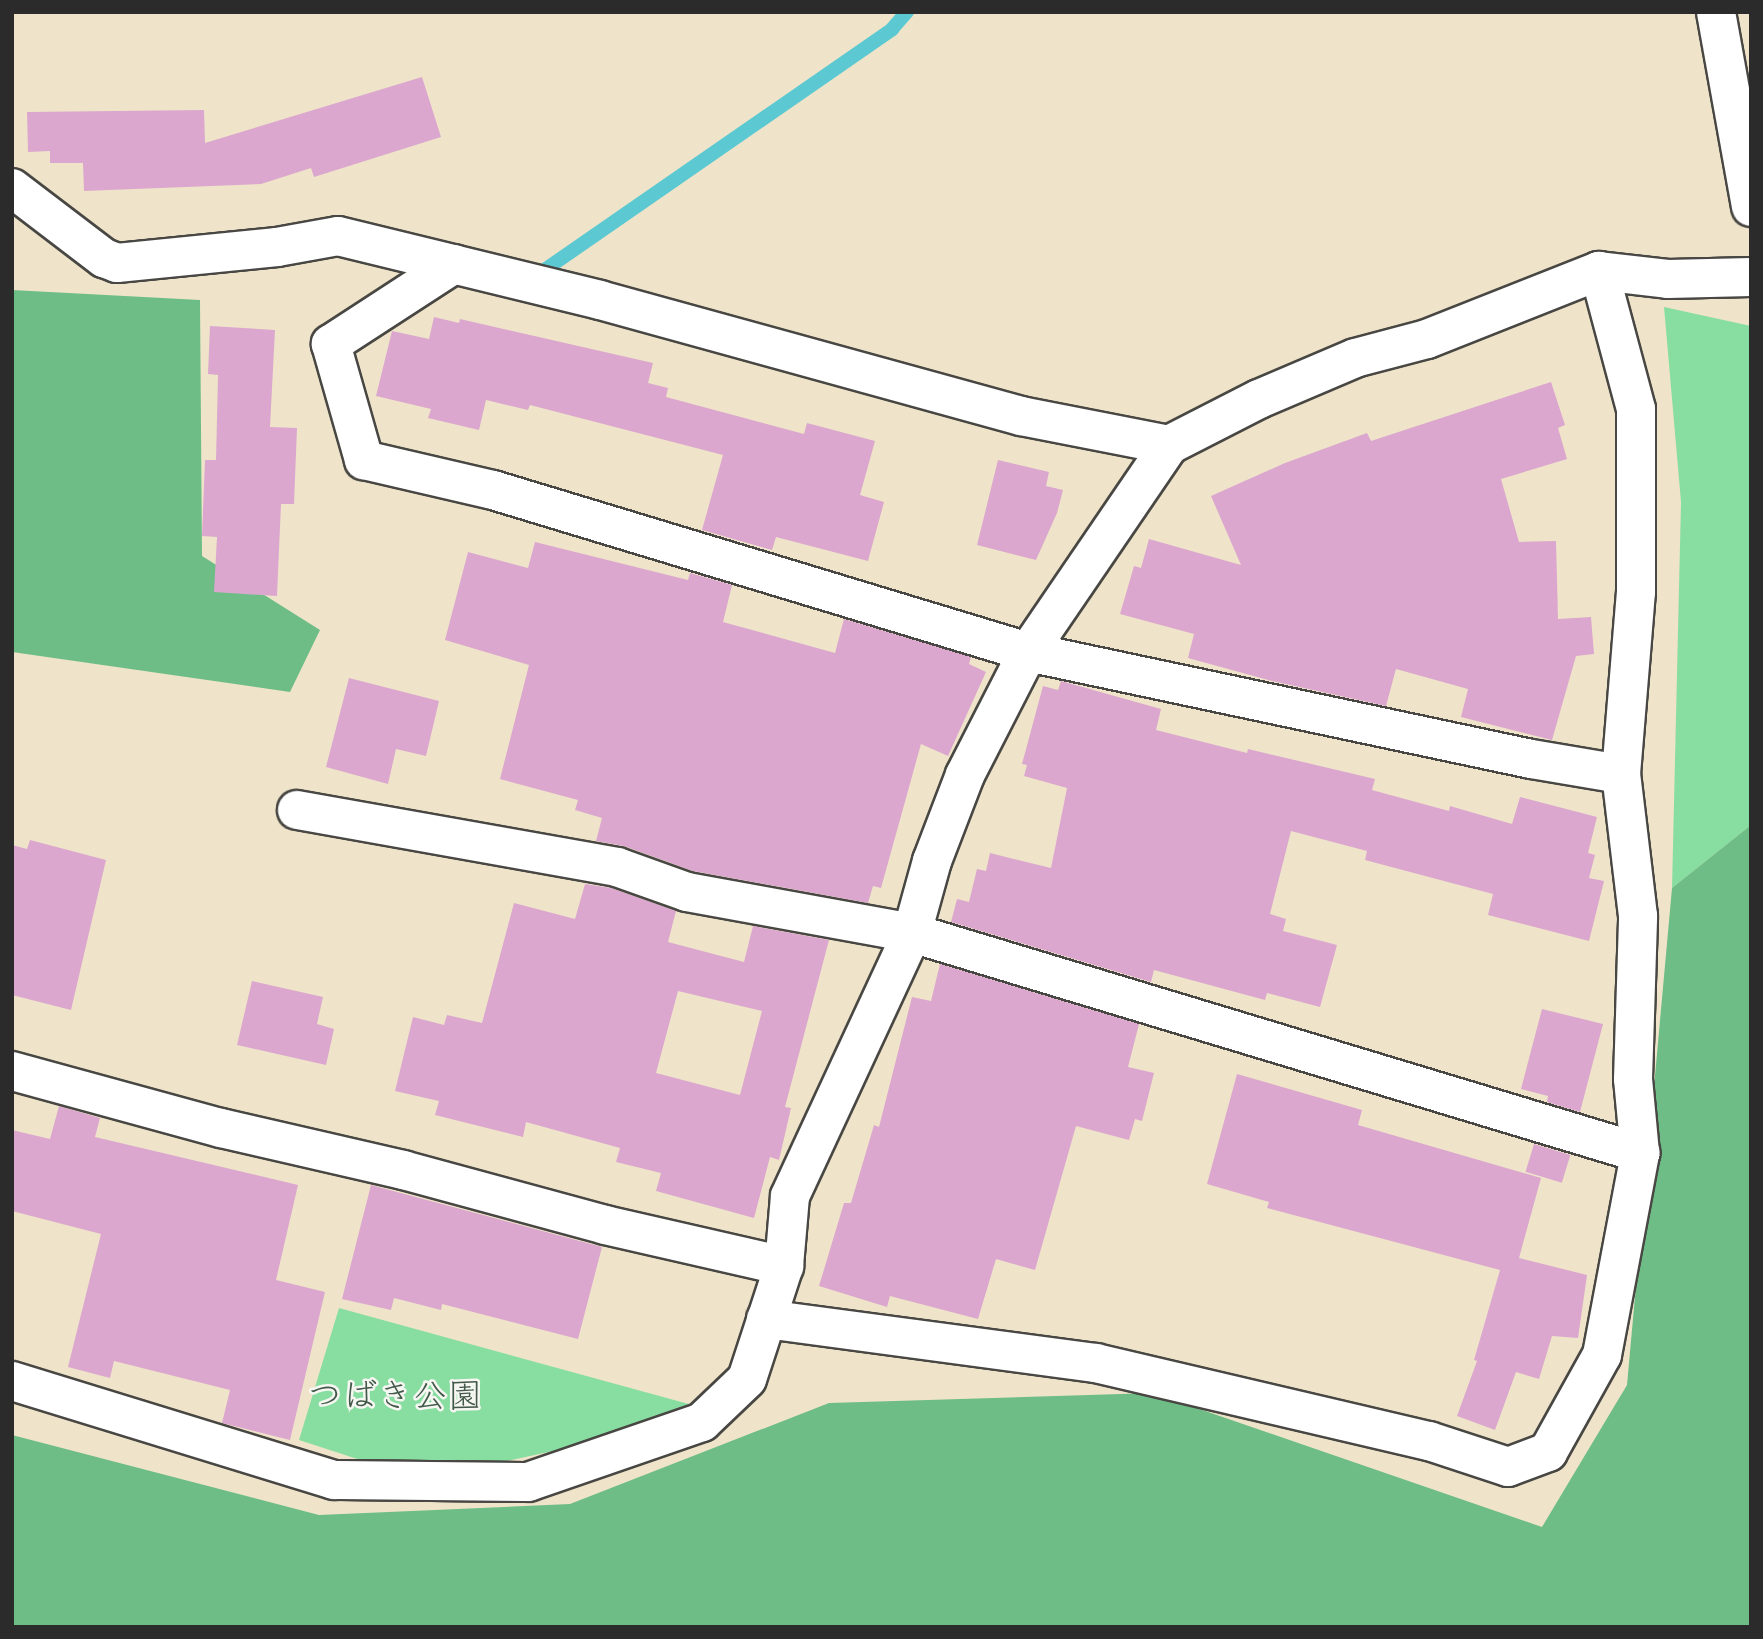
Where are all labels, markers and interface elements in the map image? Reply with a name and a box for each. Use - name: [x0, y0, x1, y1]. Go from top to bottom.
- park label: つばき公園: [308, 1375, 482, 1417]

